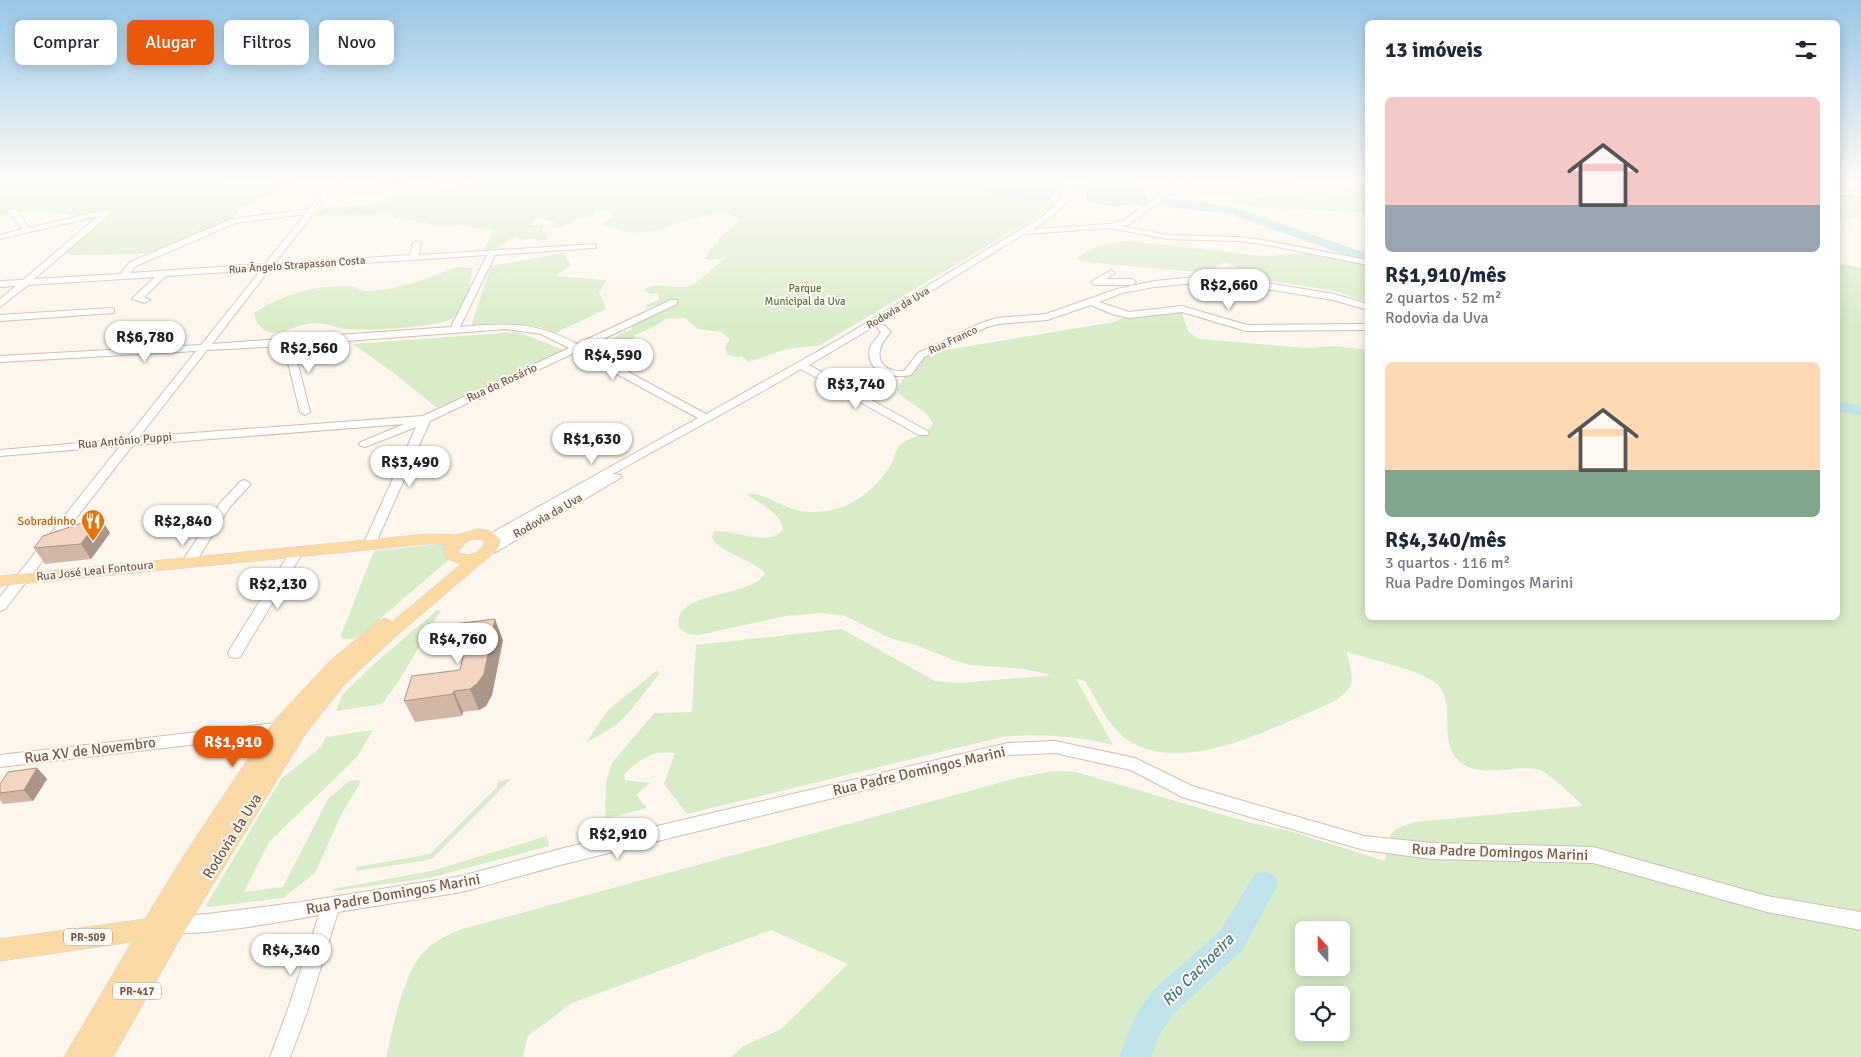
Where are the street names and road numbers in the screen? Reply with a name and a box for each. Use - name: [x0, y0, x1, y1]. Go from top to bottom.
- street label: Rua Ângelo Strapasson Costa: [228, 253, 366, 276]
- street label: Rodovia da Uva: [864, 284, 932, 332]
- street label: Rua Franco: [927, 323, 980, 357]
- street label: Rua do Rosário: [464, 360, 540, 406]
- street label: Rua Antônio Puppi: [77, 429, 173, 453]
- street label: Rodovia da Uva: [511, 490, 585, 542]
- street label: Rua José Leal Fontoura: [36, 557, 154, 585]
- street label: Rua XV de Novembro: [23, 733, 157, 767]
- street label: Rua Padre Domingos Marini: [831, 742, 1007, 800]
- street label: Rodovia da Uva: [199, 790, 265, 882]
- street label: Rua Padre Domingos Marini: [1411, 840, 1589, 864]
- street label: Rua Padre Domingos Marini: [304, 870, 482, 918]
- road number: PR-509: [64, 929, 112, 946]
- road number: PR-417: [113, 982, 161, 999]

